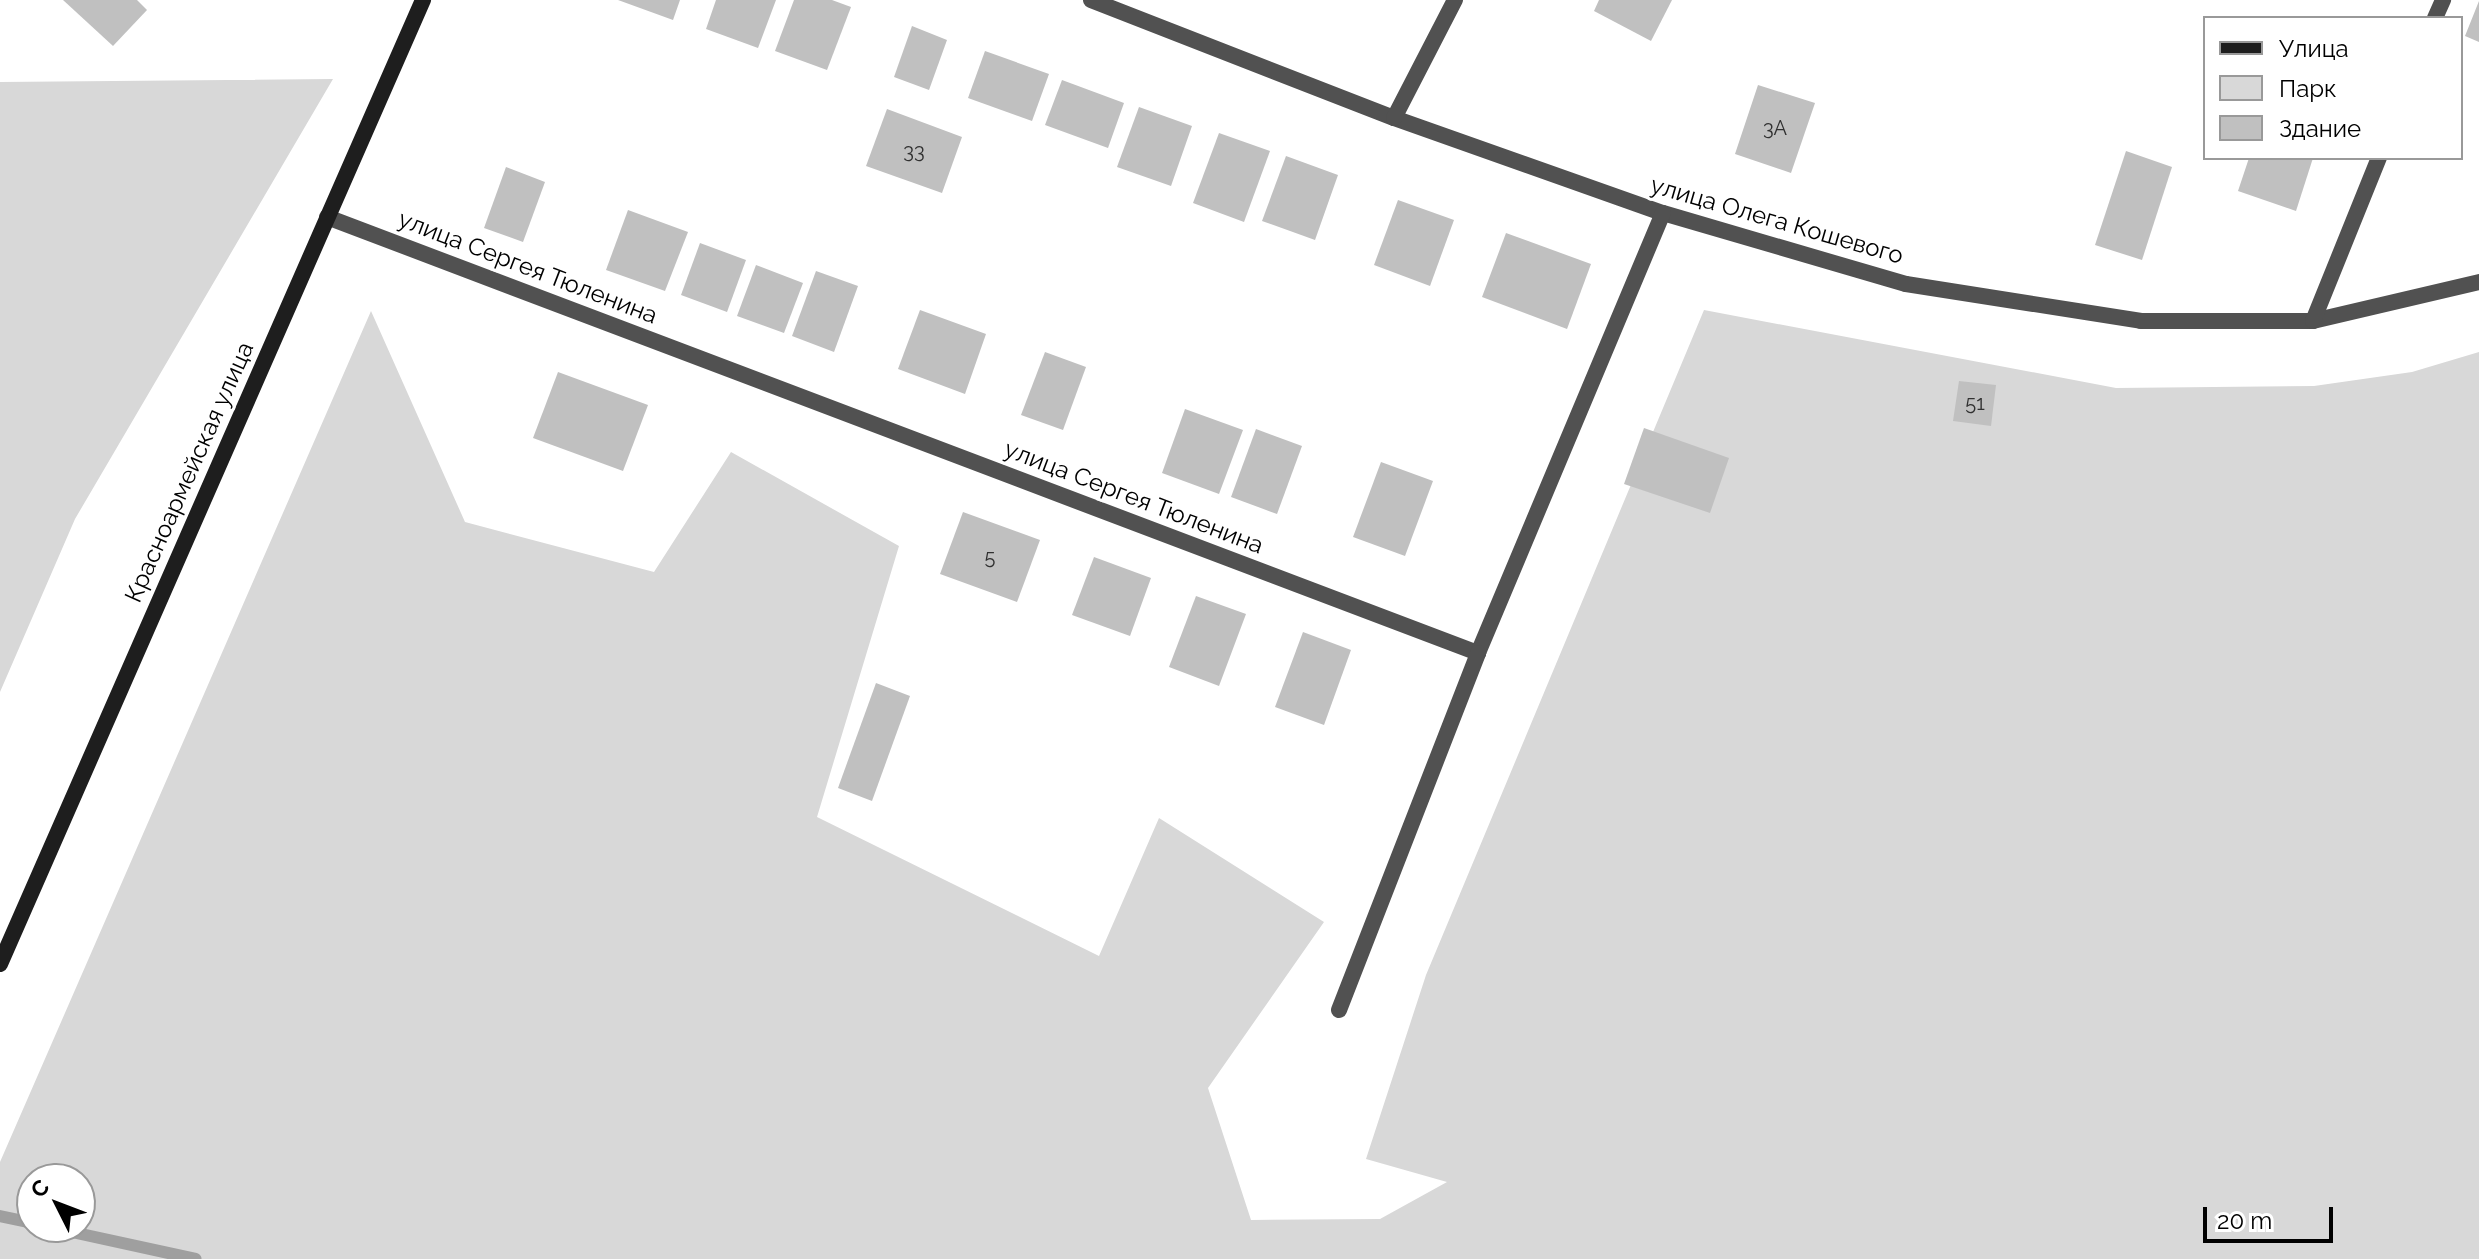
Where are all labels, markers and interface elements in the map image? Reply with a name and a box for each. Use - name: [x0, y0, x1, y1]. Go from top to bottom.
- legend: [2203, 16, 2463, 160]
- text: Улица: [2279, 34, 2349, 63]
- text: Парк: [2279, 74, 2337, 103]
- text: Здание: [2279, 114, 2361, 143]
- house number: 3А: [1763, 116, 1787, 140]
- house number: 33: [903, 139, 925, 163]
- street label: улица Олега Кошевого: [1647, 170, 1907, 270]
- street label: улица Сергея Тюленина: [394, 204, 662, 330]
- street label: Красноармейская улица: [118, 337, 260, 607]
- house number: 51: [1965, 391, 1985, 415]
- street label: улица Сергея Тюленина: [1000, 434, 1268, 560]
- house number: 5: [985, 545, 995, 569]
- north arrow: [16, 1163, 96, 1243]
- text: С: [25, 1174, 54, 1203]
- scale bar: [2207, 1191, 2337, 1241]
- text: 20 m: [2217, 1206, 2272, 1235]

